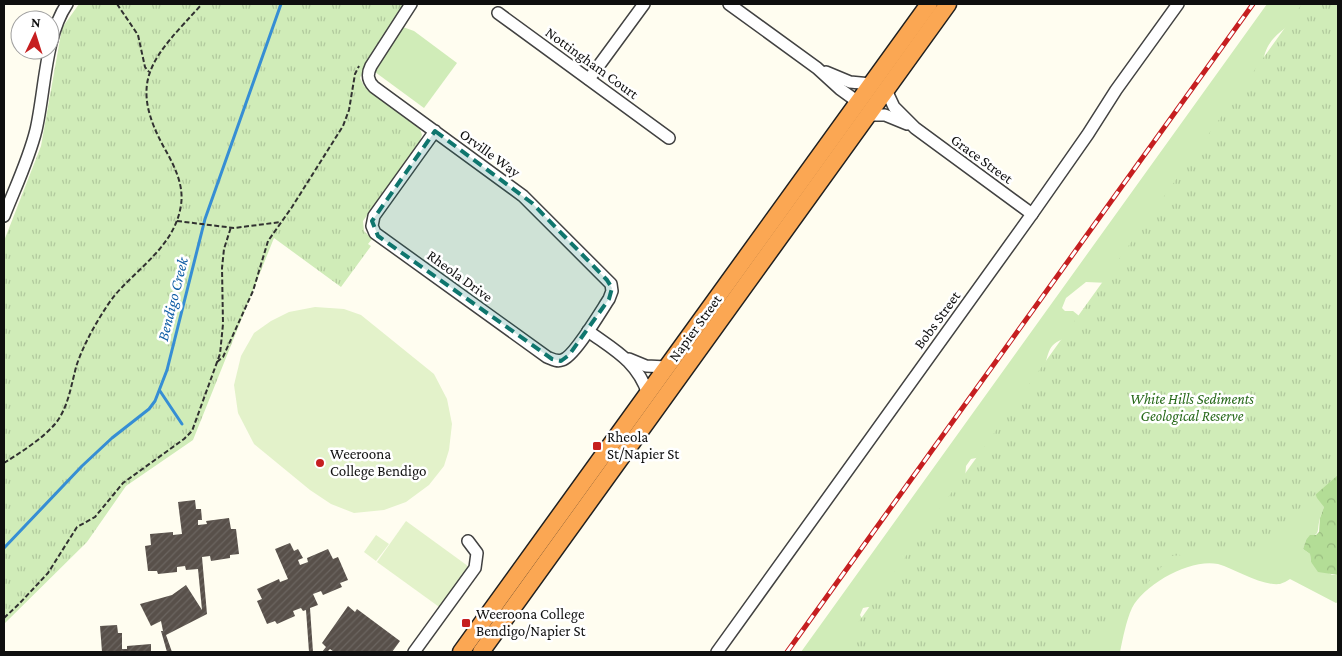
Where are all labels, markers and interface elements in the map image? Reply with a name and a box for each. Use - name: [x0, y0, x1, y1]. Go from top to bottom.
- north arrow: [10, 10, 60, 60]
- text: N: [31, 14, 42, 30]
- street label: Nottingham Court: [542, 24, 642, 103]
- street label: Orville Way: [456, 126, 523, 181]
- street label: Grace Street: [948, 131, 1017, 187]
- street label: Rheola Drive: [424, 247, 496, 305]
- water label: Bendigo Creek: [154, 255, 192, 343]
- street label: Bobs Street: [911, 287, 964, 352]
- street label: Napier Street: [665, 291, 726, 365]
- park label: White Hills Sediments Geological Reserve: [1130, 391, 1254, 425]
- place label: Rheola St/Napier St: [607, 429, 680, 463]
- marker: Rheola St/Napier St: [591, 440, 603, 452]
- place label: Weeroona College Bendigo: [330, 446, 427, 480]
- marker: Weeroona College Bendigo: [314, 457, 326, 469]
- place label: Weeroona College Bendigo/Napier St: [476, 606, 586, 640]
- marker: Weeroona College Bendigo/Napier St: [460, 617, 472, 629]

